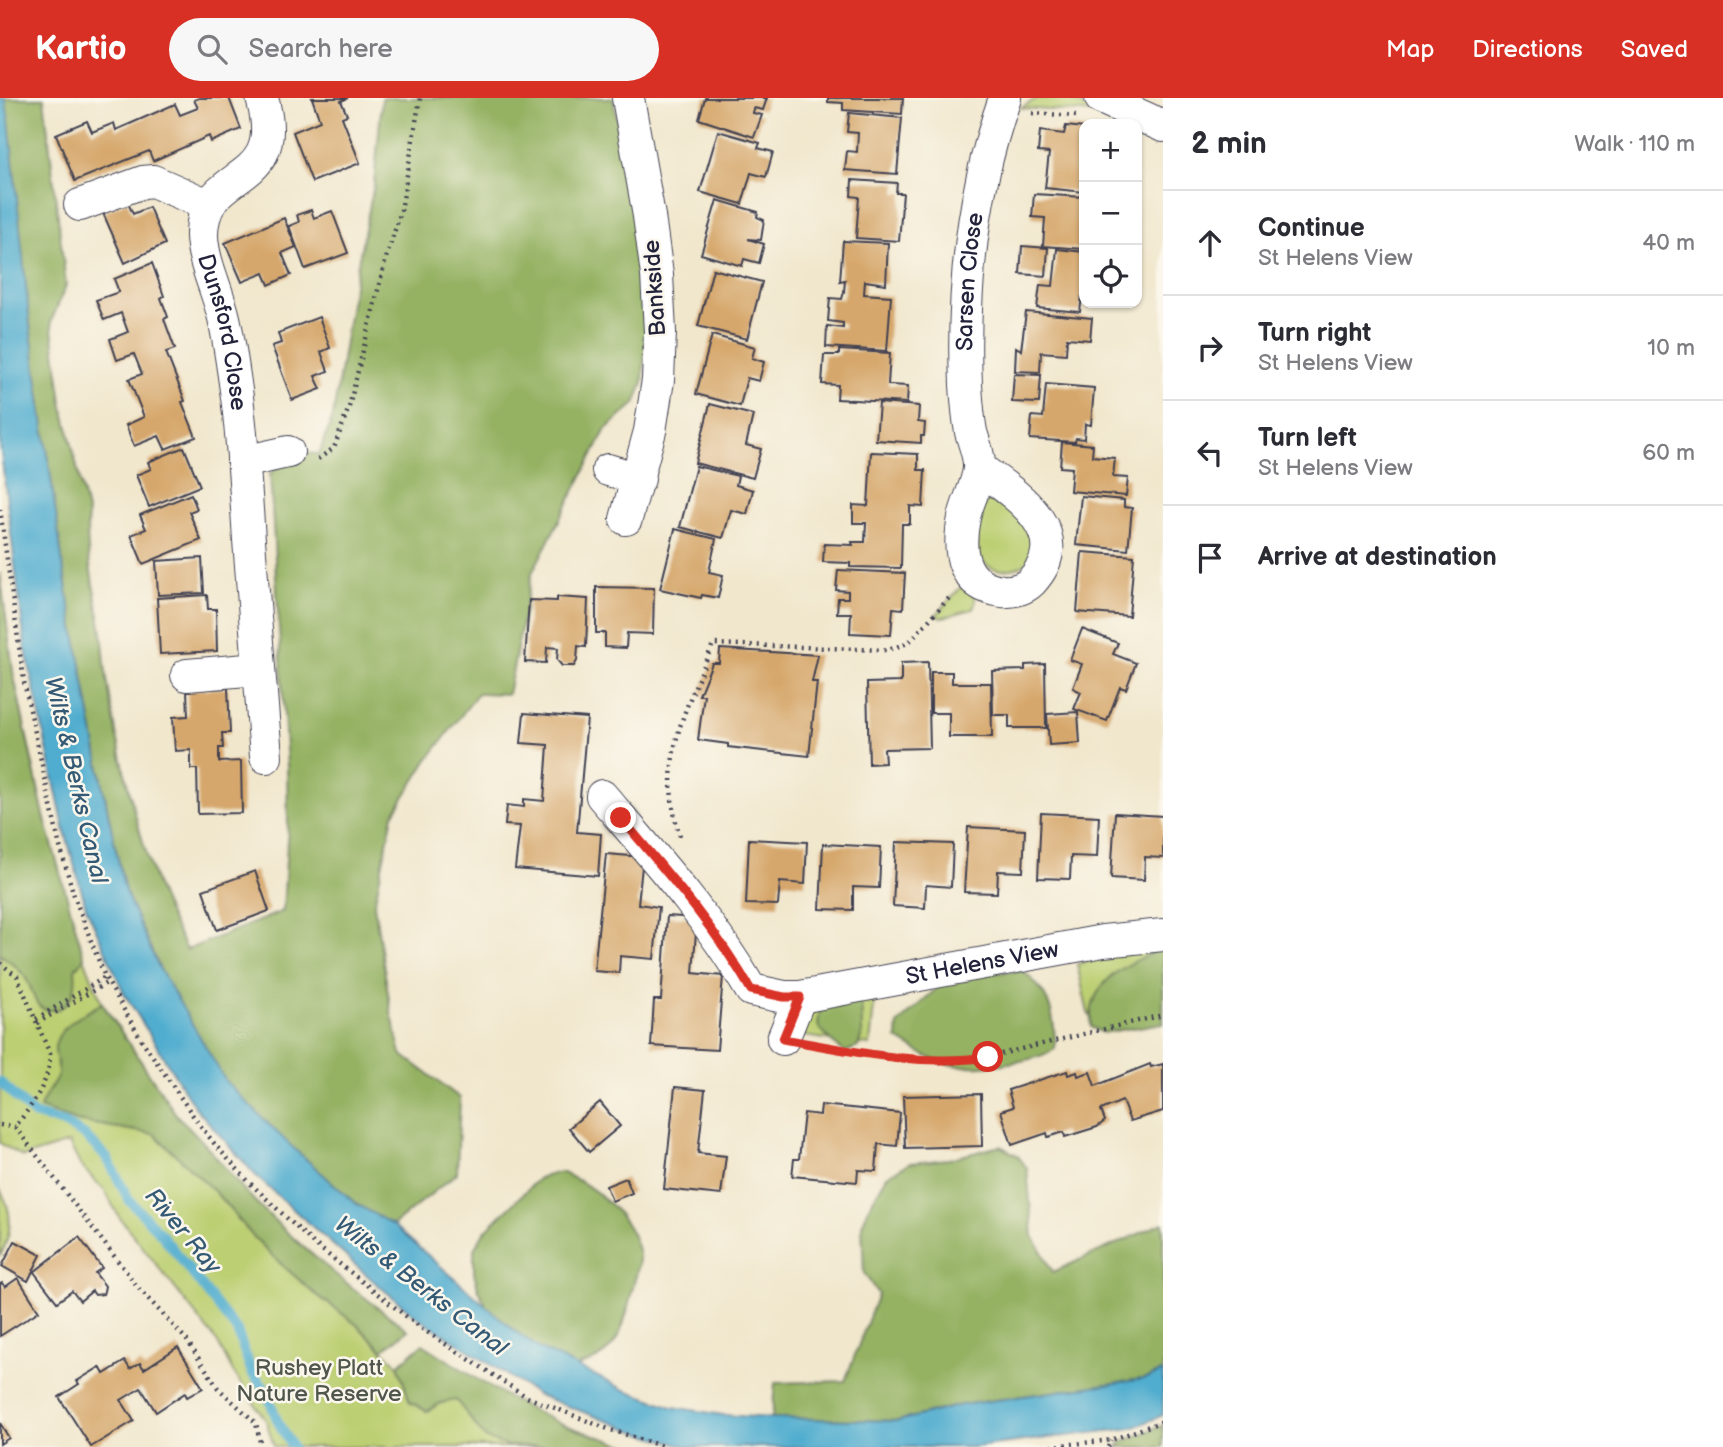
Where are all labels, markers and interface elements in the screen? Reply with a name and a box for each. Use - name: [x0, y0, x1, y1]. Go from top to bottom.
- search box: [169, 18, 659, 81]
- text: Kartio: [35, 29, 127, 69]
- icon: search: [193, 30, 231, 68]
- text: Search here: [249, 34, 393, 65]
- text: Map: [1386, 35, 1434, 64]
- text: Directions: [1472, 35, 1583, 64]
- text: Saved: [1621, 35, 1688, 64]
- map controls: [1079, 119, 1142, 308]
- button: +: [1079, 119, 1142, 182]
- text: 2 min: [1191, 126, 1267, 162]
- text: Walk · 110 m: [1574, 130, 1695, 158]
- button: −: [1079, 182, 1142, 245]
- street label: Sarsen Close: [951, 211, 990, 351]
- text: Continue: [1258, 213, 1365, 244]
- icon: ahead: [1191, 224, 1229, 262]
- text: 40 m: [1642, 229, 1695, 257]
- street label: Bankside: [638, 239, 672, 337]
- text: St Helens View: [1258, 244, 1413, 272]
- button: locate: [1079, 245, 1142, 308]
- street label: Dunsford Close: [191, 251, 253, 412]
- text: Turn right: [1258, 318, 1371, 349]
- icon: right: [1191, 329, 1229, 367]
- text: 10 m: [1647, 334, 1695, 362]
- text: St Helens View: [1258, 349, 1413, 377]
- text: Turn left: [1258, 423, 1357, 454]
- icon: left: [1191, 434, 1229, 472]
- text: 60 m: [1642, 439, 1695, 467]
- text: St Helens View: [1258, 454, 1413, 482]
- icon: arrive: [1191, 539, 1229, 577]
- text: Arrive at destination: [1258, 542, 1497, 573]
- water label: Wilts & Berks Canal: [38, 674, 114, 888]
- route end: [605, 802, 636, 833]
- street label: St Helens View: [903, 935, 1061, 991]
- route start: [972, 1041, 1003, 1072]
- water label: River Ray: [139, 1182, 228, 1281]
- water label: Wilts & Berks Canal: [329, 1210, 514, 1363]
- park label: Rushey Platt Nature Reserve: [236, 1354, 402, 1408]

